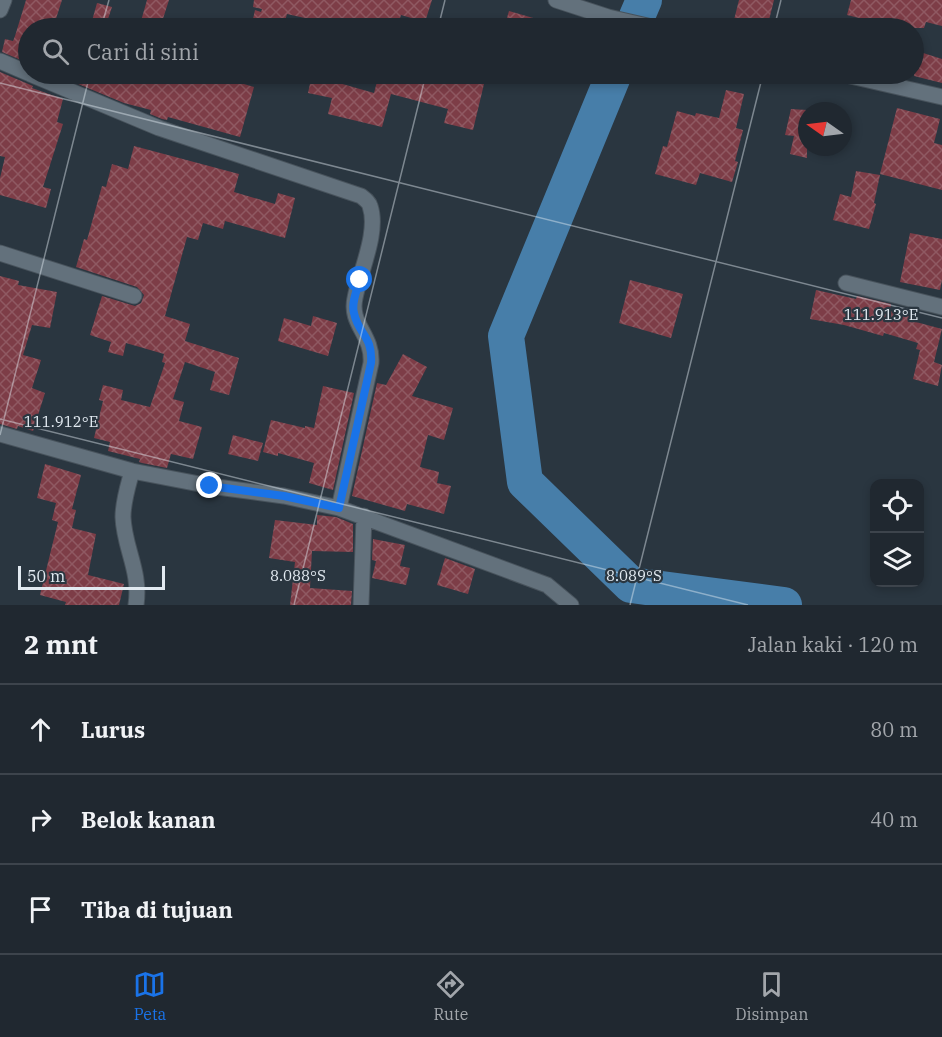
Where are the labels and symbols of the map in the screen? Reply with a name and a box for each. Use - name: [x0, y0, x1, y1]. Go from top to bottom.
- north arrow: [798, 102, 852, 156]
- route start: [346, 266, 372, 292]
- text: 111.913°E: [844, 305, 918, 324]
- text: 111.912°E: [24, 412, 98, 431]
- route end: [196, 472, 222, 498]
- scale bar: [18, 563, 165, 590]
- text: 8.088°S: [270, 566, 326, 585]
- text: 8.089°S: [606, 566, 662, 585]

